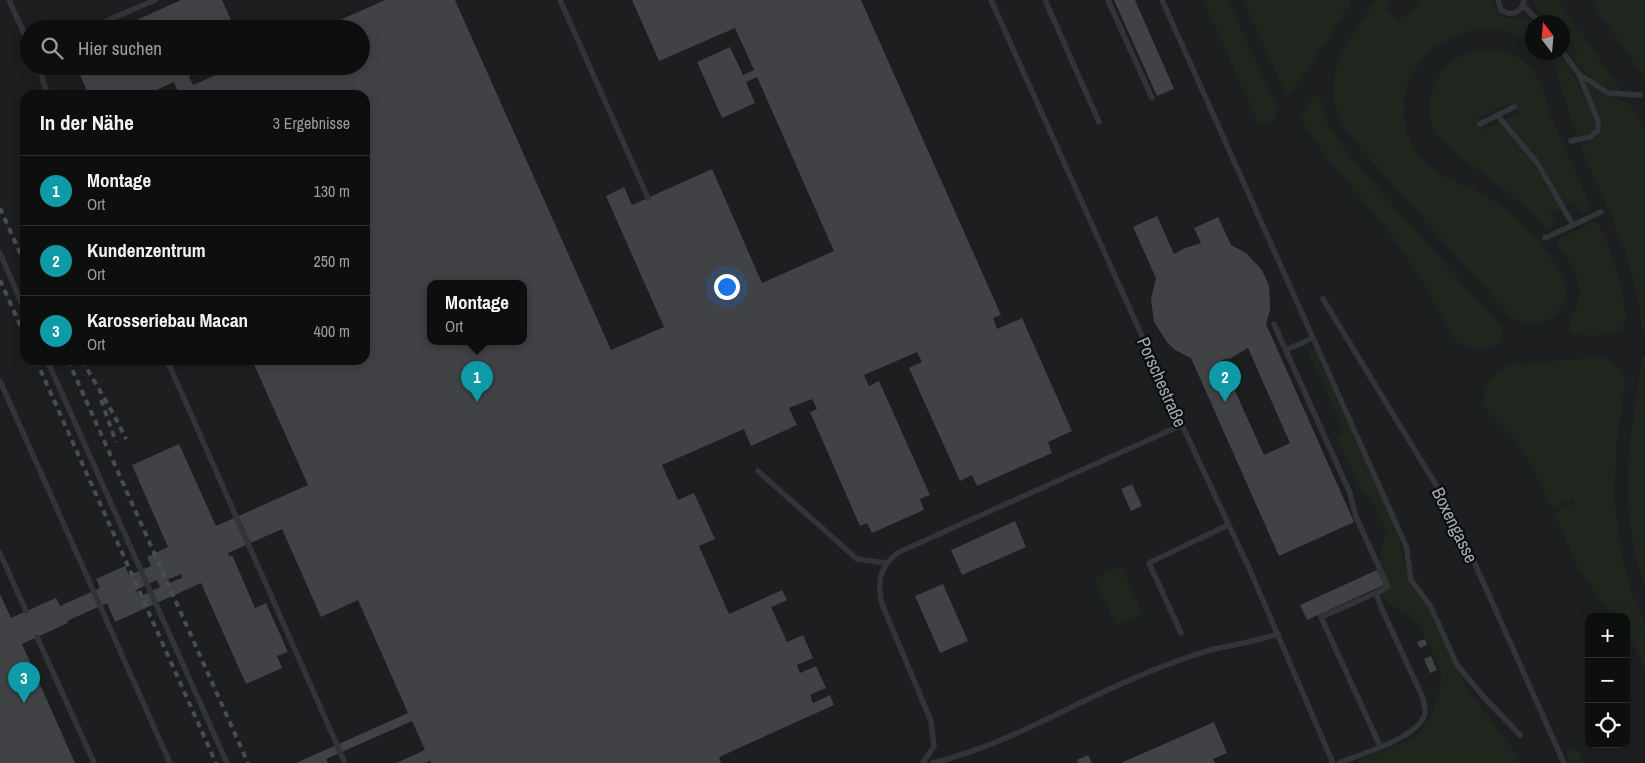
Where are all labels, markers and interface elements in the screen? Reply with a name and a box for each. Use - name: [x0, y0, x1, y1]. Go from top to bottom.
- north arrow: [1525, 15, 1570, 60]
- search box: [20, 20, 370, 75]
- icon: search: [38, 34, 66, 62]
- text: Hier suchen: [78, 35, 162, 61]
- text: In der Nähe: [40, 108, 134, 137]
- text: 3 Ergebnisse: [273, 112, 350, 134]
- text: Montage: [87, 167, 151, 193]
- text: 1: [52, 180, 60, 202]
- text: 130 m: [314, 180, 350, 202]
- text: Ort: [87, 193, 105, 215]
- text: Kundenzentrum: [87, 237, 206, 263]
- text: 2: [52, 250, 60, 272]
- text: 250 m: [314, 250, 350, 272]
- text: Ort: [87, 263, 105, 285]
- your location: [714, 274, 740, 300]
- popup: [427, 280, 527, 345]
- text: Montage: [445, 289, 509, 315]
- text: Karosseriebau Macan: [87, 307, 248, 333]
- text: Ort: [445, 315, 463, 337]
- text: 3: [52, 320, 60, 342]
- text: 400 m: [314, 320, 350, 342]
- text: Ort: [87, 333, 105, 355]
- street label: Porschestraße: [1131, 333, 1193, 431]
- pin: 1: [461, 361, 493, 402]
- pin: 2: [1209, 361, 1241, 402]
- street label: Boxengasse: [1426, 483, 1484, 567]
- map controls: [1585, 613, 1630, 748]
- button: +: [1585, 613, 1630, 658]
- button: −: [1585, 658, 1630, 703]
- pin: 3: [8, 662, 40, 703]
- button: locate: [1585, 703, 1630, 748]

